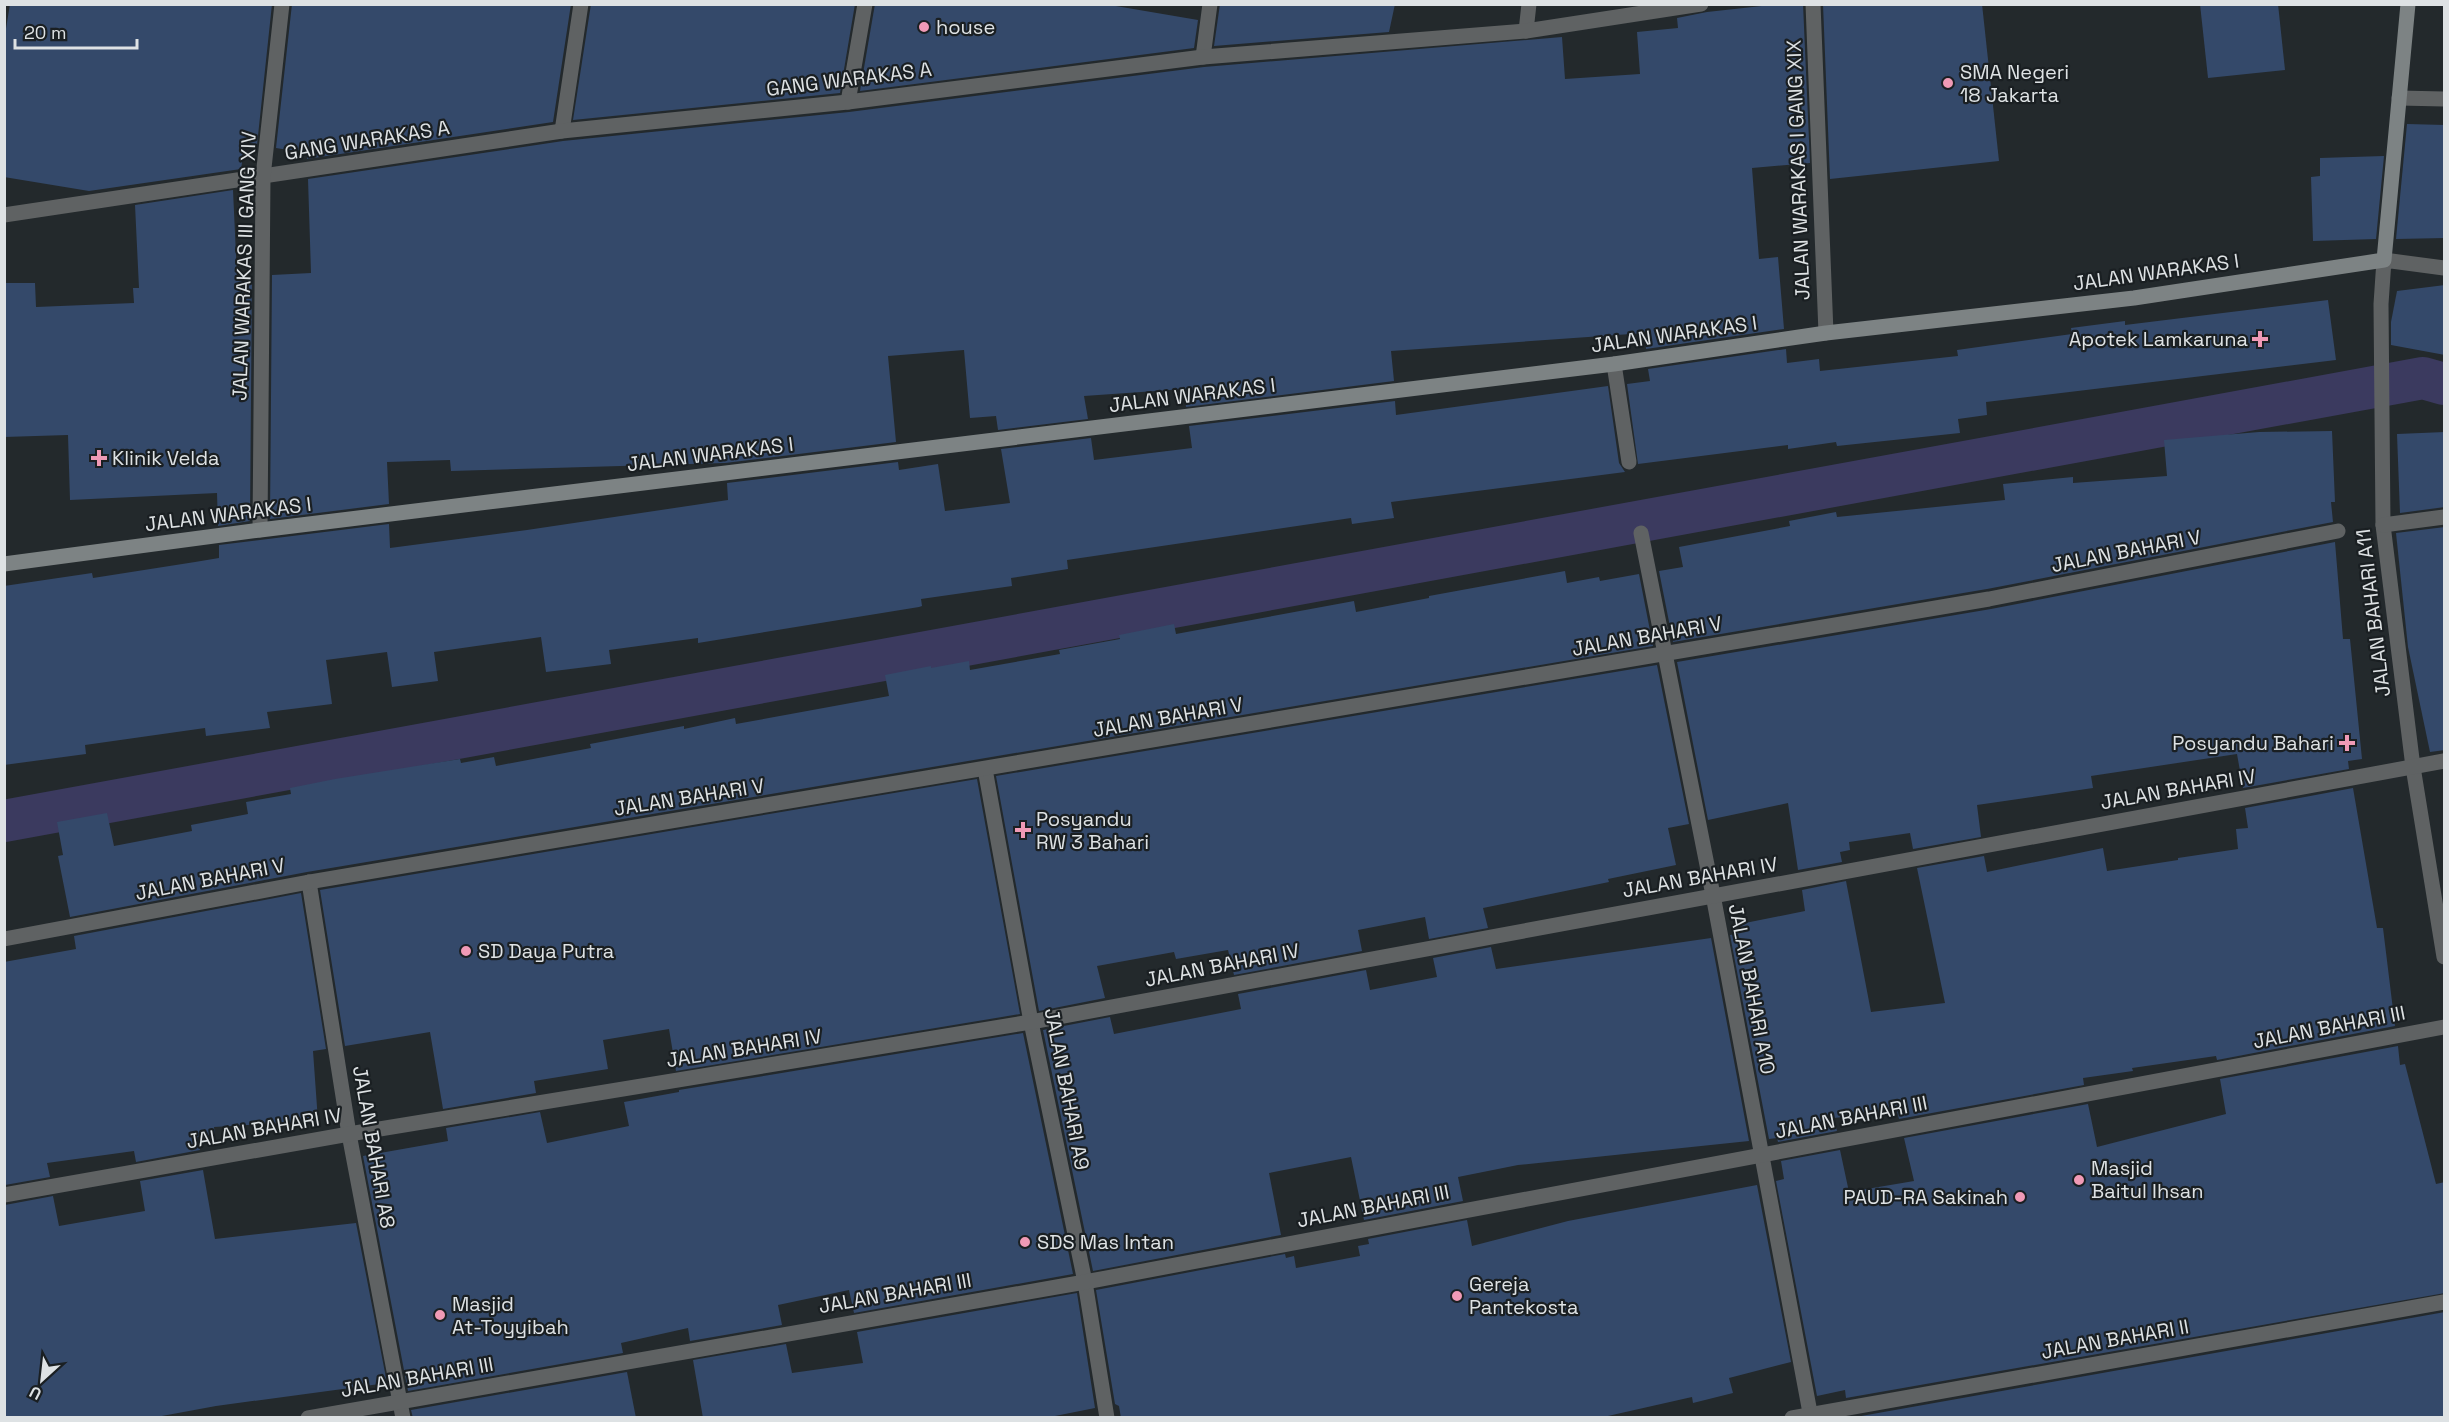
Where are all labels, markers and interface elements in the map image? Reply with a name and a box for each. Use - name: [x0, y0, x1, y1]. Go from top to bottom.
- scale bar: [15, 12, 136, 50]
- place label: house: [936, 14, 995, 40]
- marker: house: [917, 20, 931, 34]
- text: 20 m: [24, 21, 67, 44]
- street label: JALAN WARAKAS I GANG XIX: [1780, 39, 1816, 301]
- street label: GANG WARAKAS A: [765, 56, 934, 102]
- place label: SMA Negeri 18 Jakarta: [1960, 59, 2069, 108]
- marker: SMA Negeri 18 Jakarta: [1941, 76, 1955, 90]
- street label: GANG WARAKAS A: [283, 114, 452, 166]
- street label: JALAN WARAKAS III GANG XIV: [226, 131, 262, 401]
- street label: JALAN WARAKAS I: [2071, 247, 2241, 297]
- street label: JALAN WARAKAS I: [1589, 309, 1759, 359]
- place label: Apotek Lamkaruna: [2069, 326, 2248, 352]
- marker: Apotek Lamkaruna: [2253, 332, 2267, 346]
- street label: JALAN WARAKAS I: [1107, 372, 1277, 418]
- street label: JALAN WARAKAS I: [625, 431, 795, 477]
- place label: Klinik Velda: [112, 445, 220, 471]
- marker: Klinik Velda: [90, 449, 108, 467]
- street label: JALAN WARAKAS I: [143, 491, 313, 537]
- street label: JALAN BAHARI V: [2049, 524, 2203, 578]
- street label: JALAN BAHARI A11: [2350, 528, 2396, 698]
- street label: JALAN BAHARI V: [1570, 610, 1724, 662]
- street label: JALAN BAHARI V: [1091, 691, 1245, 743]
- place label: Posyandu Bahari: [2172, 730, 2334, 756]
- marker: Posyandu Bahari: [2338, 734, 2356, 752]
- street label: JALAN BAHARI IV: [2098, 763, 2258, 815]
- street label: JALAN BAHARI V: [612, 772, 766, 822]
- place label: Posyandu RW 3 Bahari: [1036, 806, 1149, 855]
- marker: Posyandu RW 3 Bahari: [1014, 821, 1032, 839]
- street label: JALAN BAHARI IV: [1620, 851, 1780, 903]
- street label: JALAN BAHARI V: [133, 852, 287, 906]
- street label: JALAN BAHARI A10: [1723, 901, 1781, 1077]
- street label: JALAN BAHARI IV: [1142, 937, 1302, 993]
- place label: SD Daya Putra: [478, 938, 614, 964]
- marker: SD Daya Putra: [459, 944, 473, 958]
- street label: JALAN BAHARI III: [2251, 999, 2407, 1055]
- street label: JALAN BAHARI A9: [1039, 1006, 1095, 1172]
- street label: JALAN BAHARI IV: [664, 1023, 824, 1073]
- street label: JALAN BAHARI A8: [347, 1064, 401, 1230]
- street label: JALAN BAHARI III: [1773, 1089, 1929, 1145]
- street label: JALAN BAHARI IV: [184, 1102, 344, 1154]
- place label: Masjid Baitul Ihsan: [2091, 1155, 2203, 1204]
- marker: Masjid Baitul Ihsan: [2072, 1173, 2086, 1187]
- street label: JALAN BAHARI III: [1295, 1178, 1451, 1234]
- place label: PAUD-RA Sakinah: [1844, 1184, 2008, 1210]
- marker: PAUD-RA Sakinah: [2013, 1190, 2027, 1204]
- place label: SDS Mas Intan: [1037, 1229, 1174, 1255]
- marker: SDS Mas Intan: [1018, 1235, 1032, 1249]
- street label: JALAN BAHARI III: [817, 1267, 973, 1319]
- place label: Gereja Pantekosta: [1469, 1271, 1579, 1320]
- marker: Gereja Pantekosta: [1450, 1289, 1464, 1303]
- place label: Masjid At-Toyyibah: [452, 1291, 569, 1340]
- marker: Masjid At-Toyyibah: [433, 1308, 447, 1322]
- street label: JALAN BAHARI II: [2039, 1313, 2191, 1365]
- north arrow: [12, 1350, 72, 1410]
- street label: JALAN BAHARI III: [339, 1351, 495, 1403]
- text: U: [26, 1381, 45, 1405]

